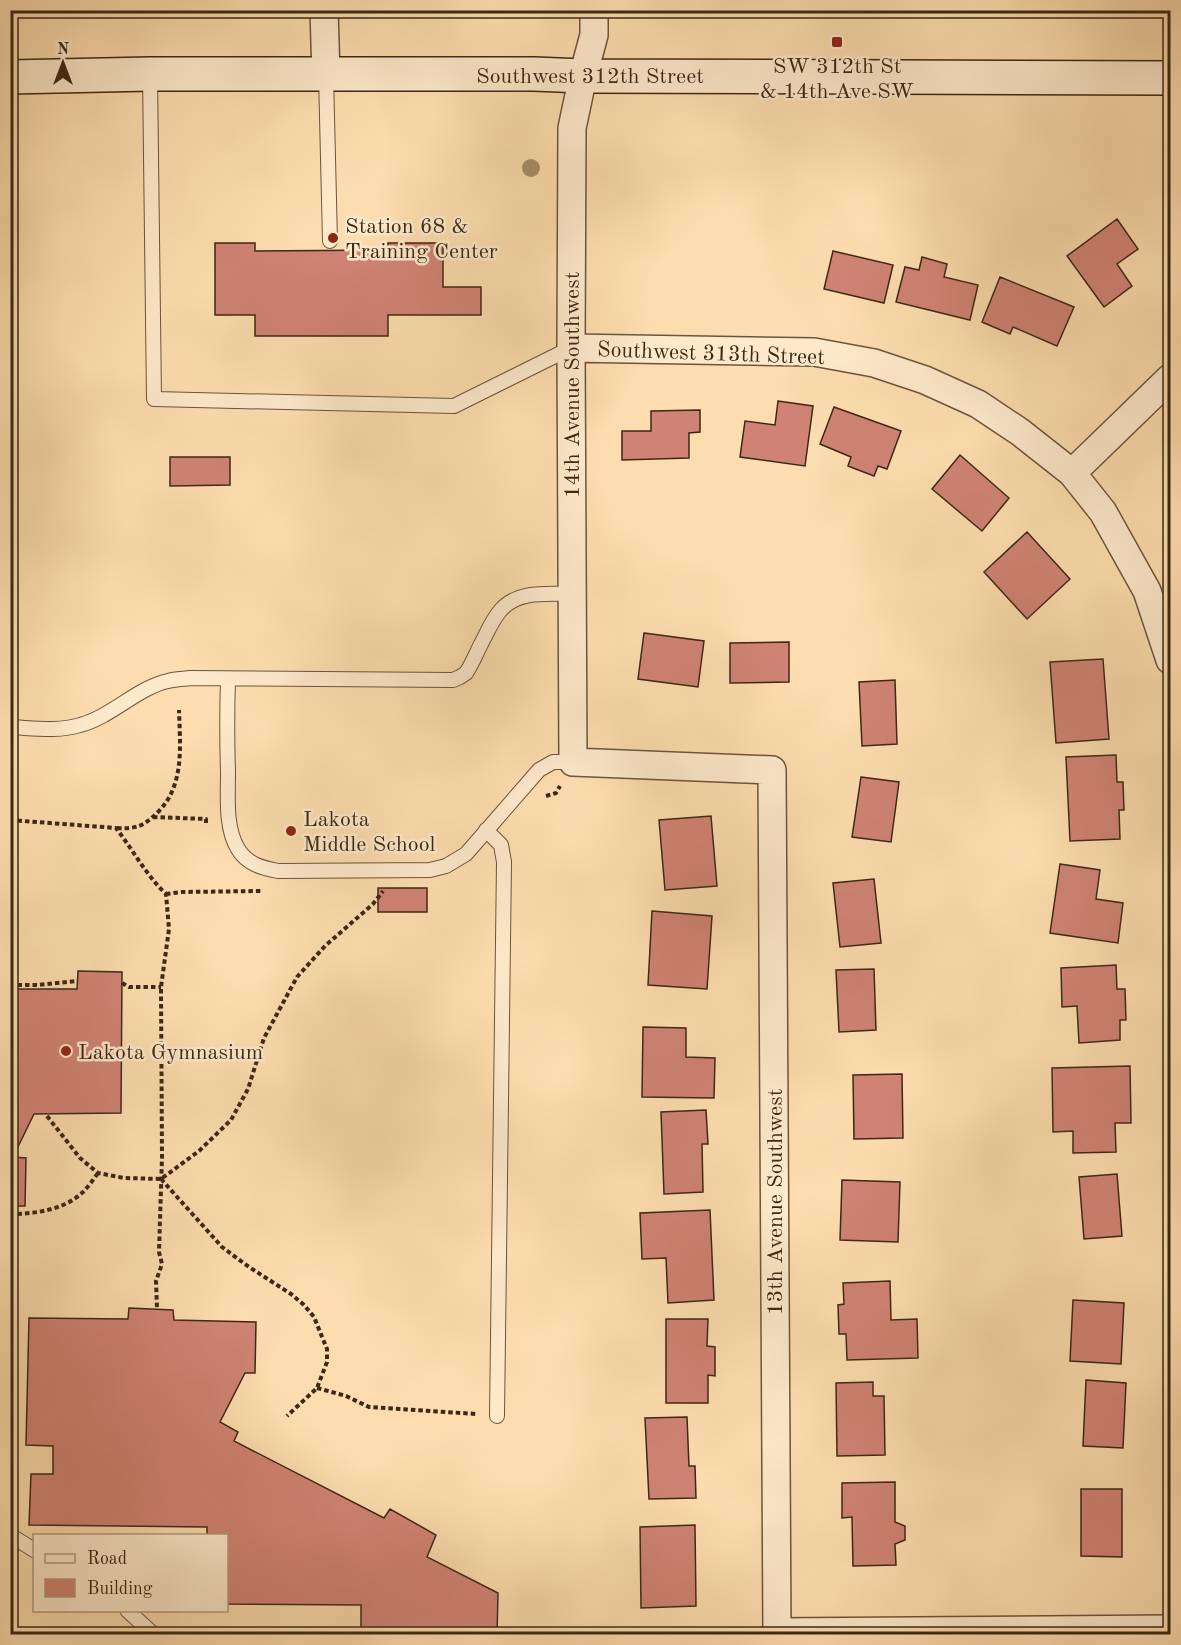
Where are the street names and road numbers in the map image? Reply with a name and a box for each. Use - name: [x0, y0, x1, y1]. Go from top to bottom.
- street label: Southwest 312th Street: [476, 66, 704, 88]
- street label: 14th Avenue Southwest: [562, 272, 584, 498]
- street label: Southwest 313th Street: [597, 339, 825, 369]
- street label: 13th Avenue Southwest: [765, 1089, 787, 1315]

